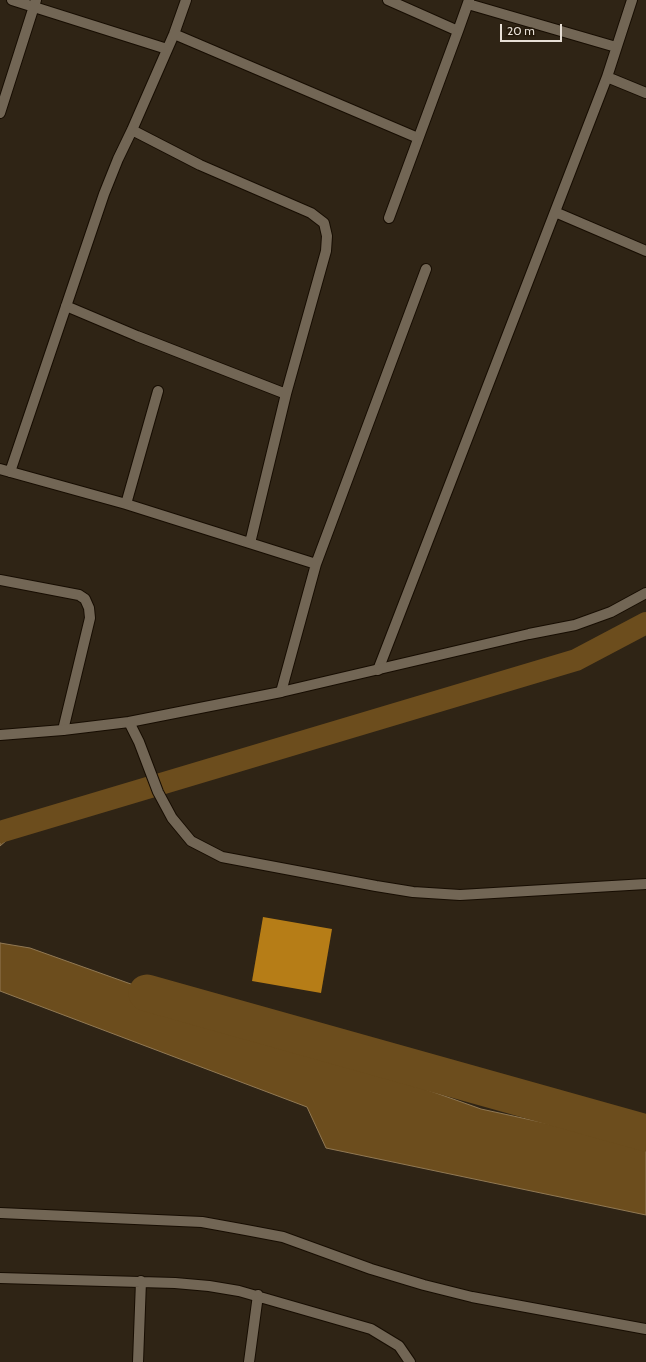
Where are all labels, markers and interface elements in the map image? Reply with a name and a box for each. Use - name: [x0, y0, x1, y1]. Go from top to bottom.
- scale bar: [502, 16, 564, 42]
- text: 20 m: [507, 23, 535, 38]

